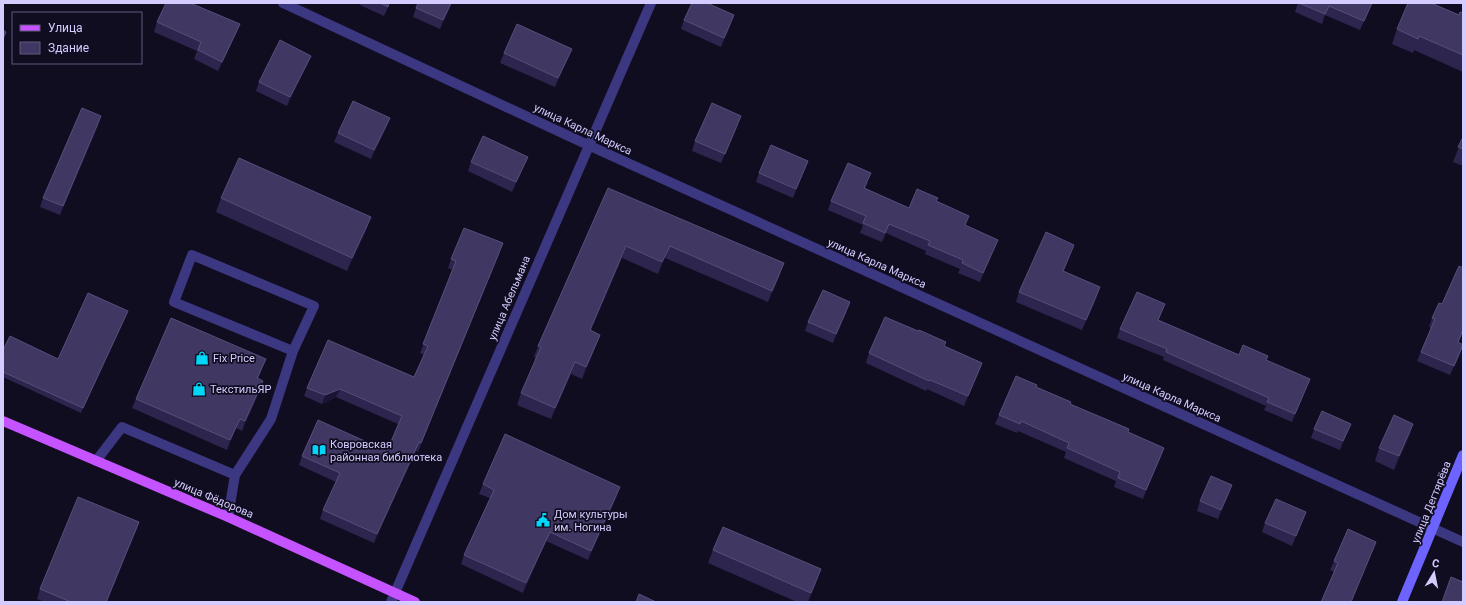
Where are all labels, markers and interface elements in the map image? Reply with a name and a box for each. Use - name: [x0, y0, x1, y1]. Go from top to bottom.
- legend: [12, 12, 142, 64]
- text: Улица: [48, 21, 83, 35]
- text: Здание: [48, 41, 89, 55]
- street label: улица Карла Маркса: [532, 101, 634, 158]
- street label: улица Карла Маркса: [825, 236, 928, 291]
- street label: улица Абельмана: [486, 254, 533, 343]
- shop icon: Fix Price: [194, 350, 210, 366]
- place label: Fix Price: [213, 352, 255, 365]
- street label: улица Карла Маркса: [1120, 370, 1223, 425]
- shop icon: ТекстильЯР: [191, 381, 207, 397]
- place label: ТекстильЯР: [210, 383, 271, 396]
- place label: Ковровская районная библиотека: [330, 438, 442, 464]
- library icon: Ковровская районная библиотека: [311, 442, 327, 458]
- street label: улица Дегтярёва: [1409, 459, 1454, 545]
- street label: улица Фёдорова: [172, 476, 255, 521]
- place label: Дом культуры им. Ногина: [554, 508, 628, 534]
- public building icon: Дом культуры им. Ногина: [535, 512, 551, 528]
- north arrow: [1414, 553, 1454, 593]
- text: С: [1431, 557, 1440, 571]

